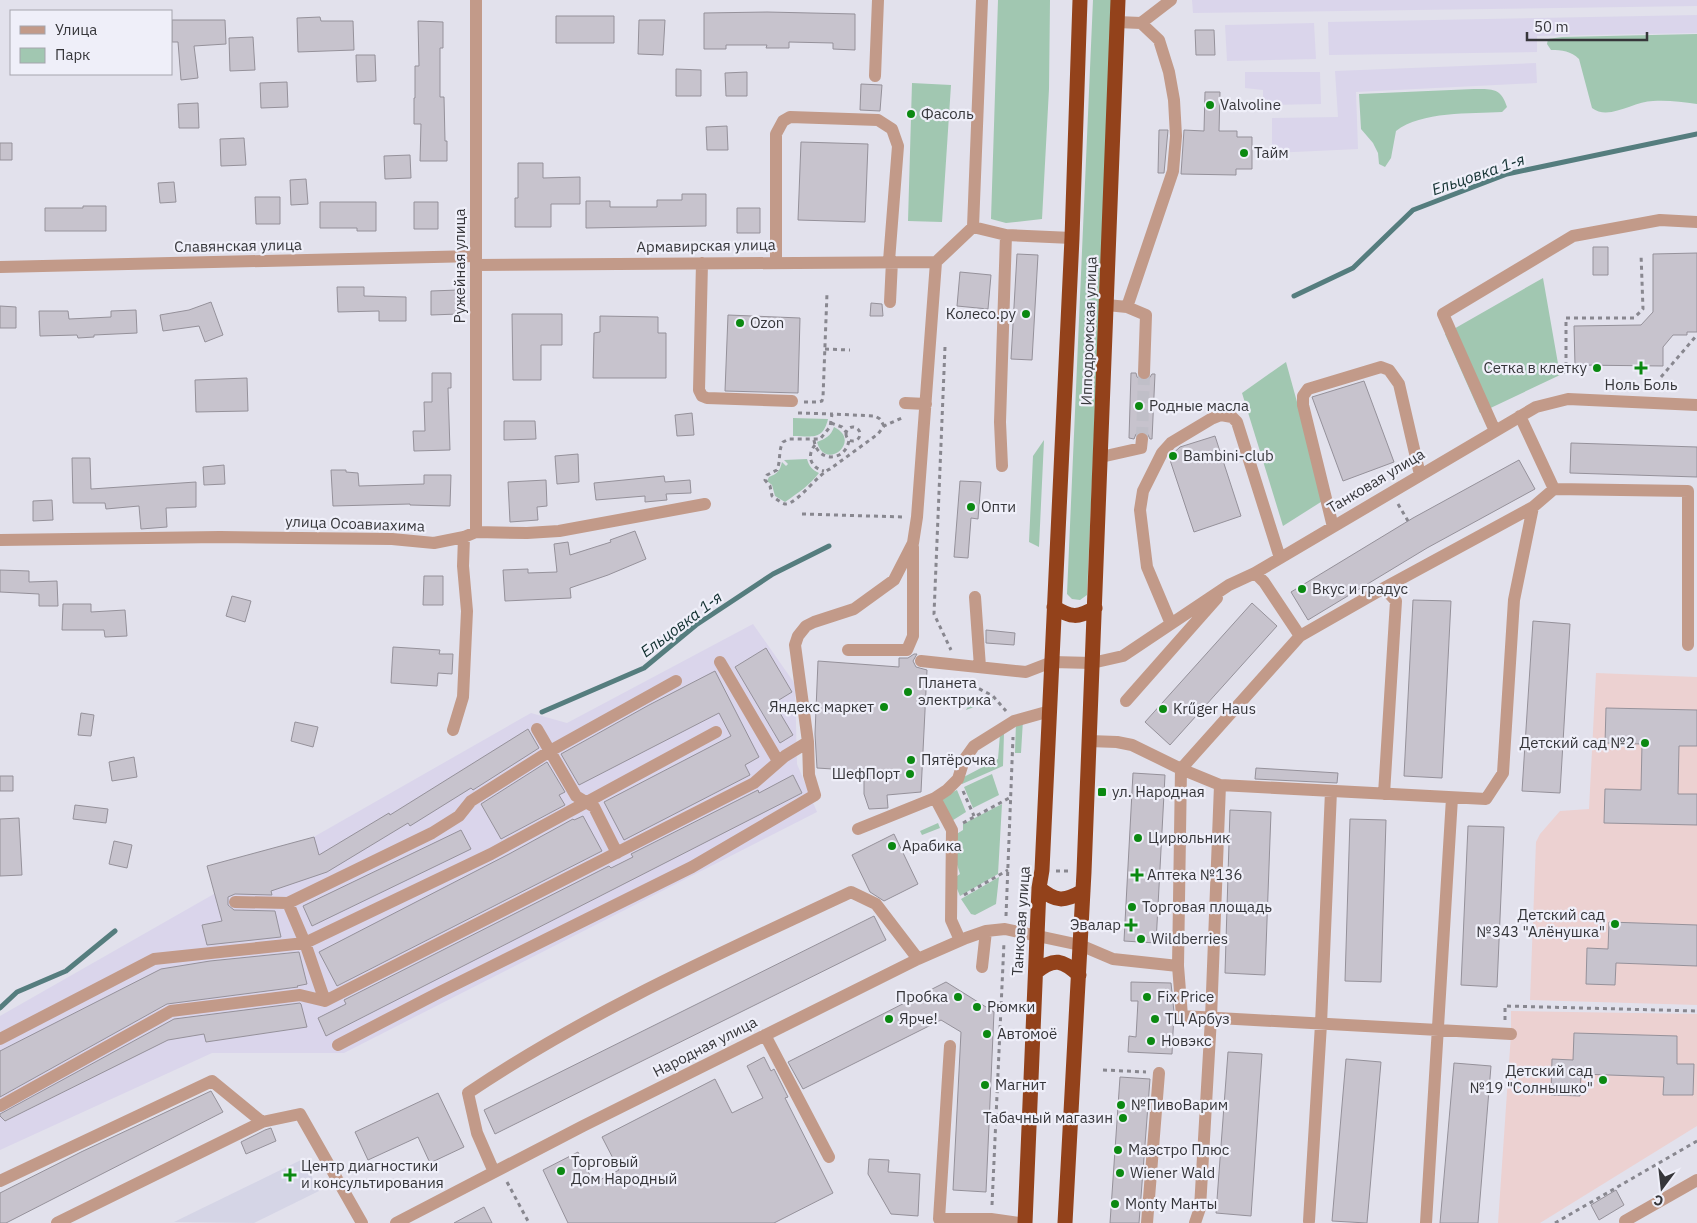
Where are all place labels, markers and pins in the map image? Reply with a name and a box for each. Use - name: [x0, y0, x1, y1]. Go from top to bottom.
- place label: Valvoline: [1220, 95, 1281, 114]
- marker: Valvoline: [1204, 99, 1216, 111]
- place label: Фасоль: [921, 104, 974, 123]
- marker: Фасоль: [905, 108, 917, 120]
- place label: Тайм: [1254, 143, 1289, 162]
- marker: Тайм: [1238, 147, 1250, 159]
- place label: Колесо.ру: [946, 304, 1017, 323]
- marker: Колесо.ру: [1020, 308, 1032, 320]
- place label: Ozon: [750, 313, 784, 332]
- marker: Ozon: [734, 317, 746, 329]
- place label: Сетка в клетку: [1483, 358, 1588, 377]
- marker: Сетка в клетку: [1591, 362, 1603, 374]
- marker: Ноль Боль: [1635, 362, 1647, 374]
- place label: Ноль Боль: [1605, 375, 1678, 394]
- place label: Родные масла: [1149, 396, 1249, 415]
- marker: Родные масла: [1133, 400, 1145, 412]
- place label: Bambini-club: [1183, 446, 1274, 465]
- marker: Bambini-club: [1167, 450, 1179, 462]
- place label: Опти: [981, 497, 1016, 516]
- marker: Опти: [965, 501, 977, 513]
- place label: Вкус и градус: [1312, 579, 1408, 598]
- marker: Вкус и градус: [1296, 583, 1308, 595]
- place label: Планета электрика: [918, 673, 991, 709]
- marker: Планета электрика: [902, 686, 914, 698]
- place label: Яндекс маркет: [769, 697, 874, 716]
- place label: Krűger Haus: [1173, 699, 1256, 718]
- marker: Яндекс маркет: [878, 701, 890, 713]
- marker: Krűger Haus: [1157, 703, 1169, 715]
- place label: Детский сад №2: [1519, 733, 1635, 752]
- marker: Детский сад №2: [1639, 737, 1651, 749]
- place label: Пятёрочка: [921, 750, 996, 769]
- marker: Пятёрочка: [905, 754, 917, 766]
- place label: ШефПорт: [832, 764, 900, 783]
- marker: ШефПорт: [904, 768, 916, 780]
- place label: ул. Народная: [1112, 782, 1205, 801]
- marker: ул. Народная: [1096, 786, 1108, 798]
- place label: Цирюльник: [1148, 828, 1230, 847]
- marker: Цирюльник: [1132, 832, 1144, 844]
- place label: Арабика: [902, 836, 962, 855]
- marker: Арабика: [886, 840, 898, 852]
- place label: Аптека №136: [1147, 865, 1242, 884]
- marker: Аптека №136: [1131, 869, 1143, 881]
- place label: Торговая площадь: [1142, 897, 1272, 916]
- marker: Торговая площадь: [1126, 901, 1138, 913]
- place label: Детский сад №343 "Алёнушка": [1477, 905, 1605, 941]
- place label: Эвалар: [1070, 915, 1121, 934]
- marker: Детский сад №343 "Алёнушка": [1609, 918, 1621, 930]
- marker: Эвалар: [1125, 919, 1137, 931]
- place label: Wildberries: [1151, 929, 1228, 948]
- marker: Wildberries: [1135, 933, 1147, 945]
- place label: Пробка: [896, 987, 948, 1006]
- place label: Fix Price: [1157, 987, 1214, 1006]
- marker: Пробка: [952, 991, 964, 1003]
- marker: Fix Price: [1141, 991, 1153, 1003]
- place label: Рюмки: [987, 997, 1035, 1016]
- marker: Рюмки: [971, 1001, 983, 1013]
- place label: Ярче!: [899, 1009, 938, 1028]
- place label: ТЦ Арбуз: [1165, 1009, 1230, 1028]
- marker: Ярче!: [883, 1013, 895, 1025]
- marker: ТЦ Арбуз: [1149, 1013, 1161, 1025]
- place label: Автомоё: [997, 1024, 1057, 1043]
- marker: Автомоё: [981, 1028, 993, 1040]
- place label: Новэкс: [1161, 1031, 1212, 1050]
- marker: Новэкс: [1145, 1035, 1157, 1047]
- place label: Детский сад №19 "Солнышко": [1470, 1061, 1593, 1097]
- marker: Детский сад №19 "Солнышко": [1597, 1074, 1609, 1086]
- place label: Магнит: [995, 1075, 1046, 1094]
- marker: Магнит: [979, 1079, 991, 1091]
- place label: №ПивоВарим: [1131, 1095, 1228, 1114]
- marker: №ПивоВарим: [1115, 1099, 1127, 1111]
- place label: Табачный магазин: [983, 1108, 1113, 1127]
- marker: Табачный магазин: [1117, 1112, 1129, 1124]
- place label: Маэстро Плюс: [1128, 1140, 1230, 1159]
- marker: Маэстро Плюс: [1112, 1144, 1124, 1156]
- place label: Торговый Дом Народный: [571, 1152, 677, 1188]
- place label: Центр диагностики и консультирования: [301, 1156, 444, 1192]
- place label: Wiener Wald: [1130, 1163, 1215, 1182]
- marker: Торговый Дом Народный: [555, 1165, 567, 1177]
- marker: Wiener Wald: [1114, 1167, 1126, 1179]
- marker: Центр диагностики и консультирования: [283, 1168, 297, 1182]
- place label: Monty Манты: [1125, 1194, 1217, 1213]
- marker: Monty Манты: [1109, 1198, 1121, 1210]

